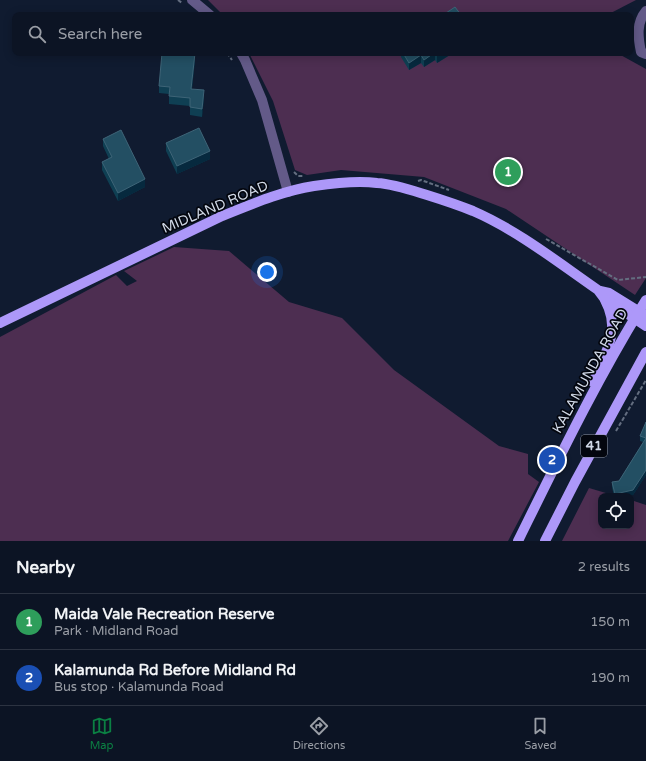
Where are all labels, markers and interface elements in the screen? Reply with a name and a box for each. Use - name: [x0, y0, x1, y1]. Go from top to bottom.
- search box: [12, 12, 634, 56]
- icon: search: [26, 23, 48, 45]
- text: Search here: [58, 25, 142, 43]
- pin: 1: [495, 157, 521, 187]
- street label: MIDLAND ROAD: [159, 177, 271, 237]
- your location: [257, 262, 277, 282]
- street label: KALAMUNDA ROAD: [549, 306, 631, 436]
- road number: 41: [581, 435, 607, 457]
- pin: 2: [539, 445, 565, 475]
- map controls: [598, 493, 634, 529]
- button: locate: [598, 493, 634, 529]
- text: Nearby: [16, 557, 75, 578]
- text: 2 results: [578, 559, 630, 575]
- text: Maida Vale Recreation Reserve: [54, 605, 275, 623]
- text: 1: [25, 614, 33, 630]
- text: 150 m: [590, 614, 630, 630]
- text: Park · Midland Road: [54, 623, 179, 639]
- text: Kalamunda Rd Before Midland Rd: [54, 661, 296, 679]
- text: 2: [25, 670, 33, 686]
- text: 190 m: [590, 670, 630, 686]
- text: Bus stop · Kalamunda Road: [54, 679, 224, 695]
- tab: Map: [90, 715, 113, 752]
- tab: Directions: [293, 715, 345, 752]
- tab: Saved: [525, 715, 556, 752]

